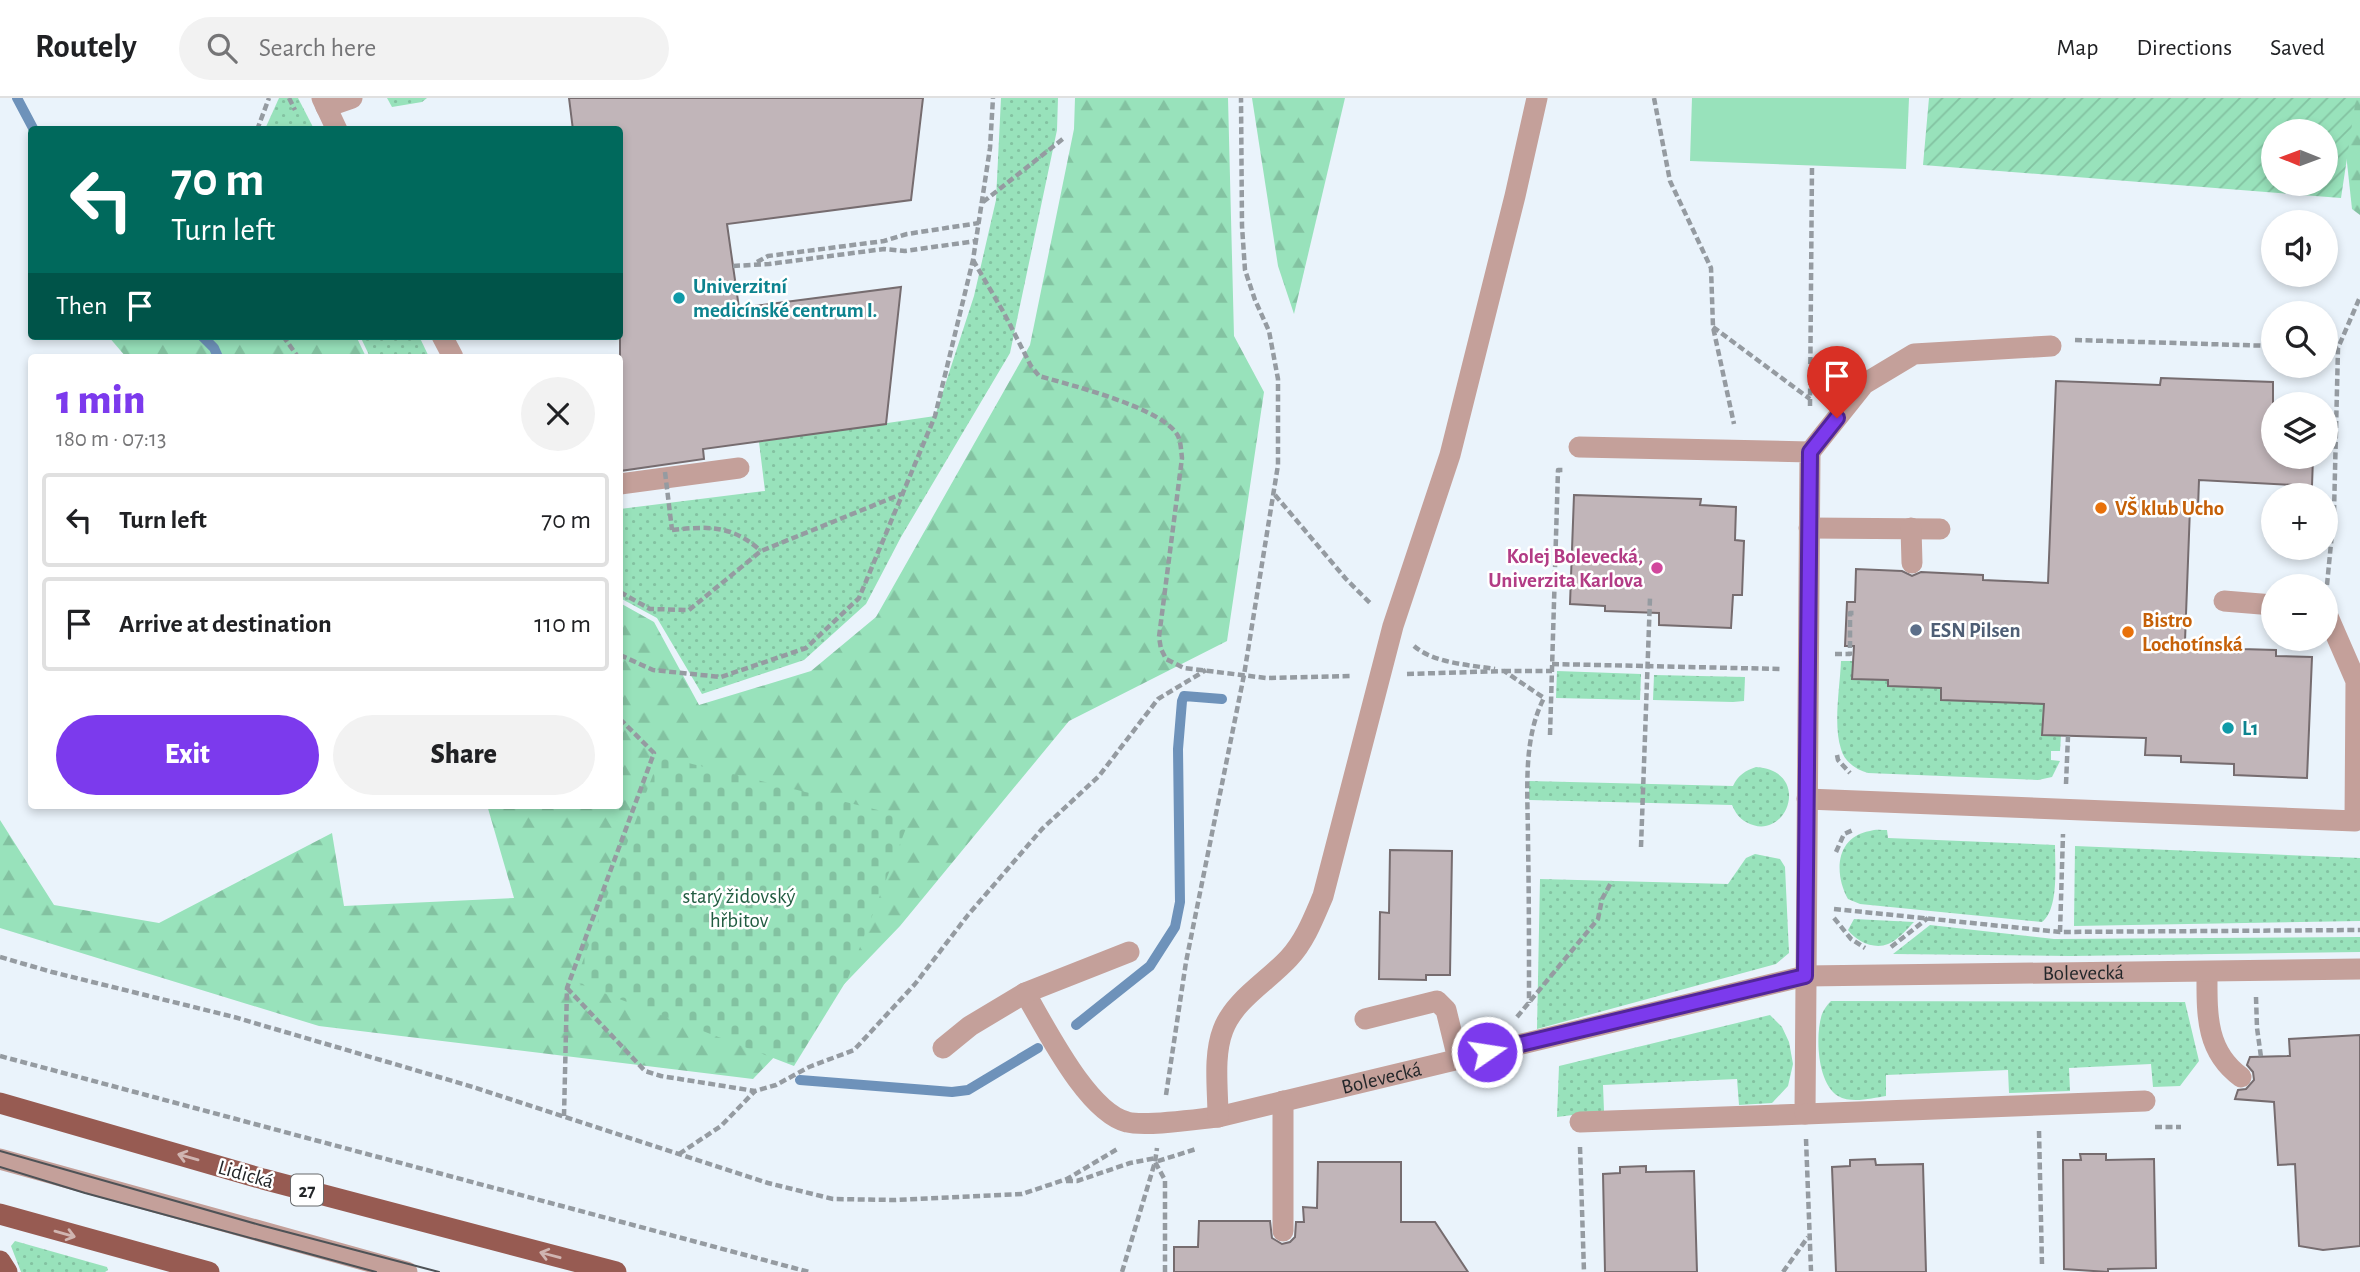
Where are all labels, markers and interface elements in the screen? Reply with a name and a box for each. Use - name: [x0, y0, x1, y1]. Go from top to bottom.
- search box: [179, 17, 669, 80]
- icon: search: [203, 29, 241, 67]
- text: Routely: [35, 31, 137, 64]
- text: Search here: [259, 35, 376, 61]
- text: Map: [2056, 36, 2098, 60]
- text: Directions: [2136, 36, 2232, 60]
- text: Saved: [2270, 36, 2325, 60]
- north arrow: [2261, 119, 2338, 196]
- map controls: [2261, 119, 2338, 651]
- icon: left: [56, 154, 147, 245]
- text: 70 m: [171, 156, 265, 205]
- button: sound: [2261, 210, 2338, 287]
- text: Turn left: [171, 214, 275, 246]
- place label: Univerzitní medicínské centrum I.: [693, 276, 877, 321]
- icon: arrive: [121, 287, 159, 325]
- marker: Univerzitní medicínské centrum I.: [671, 290, 687, 306]
- text: Then: [56, 293, 107, 319]
- button: search: [2261, 301, 2338, 378]
- pin: [1807, 346, 1867, 418]
- icon: arrive: [1818, 357, 1856, 395]
- button: close: [521, 377, 595, 451]
- text: 1 min: [56, 379, 145, 421]
- button: layers: [2261, 392, 2338, 469]
- text: 180 m · 07:13: [56, 428, 166, 451]
- button: +: [2261, 483, 2338, 560]
- place label: VŠ klub Ucho: [2115, 496, 2224, 519]
- marker: VŠ klub Ucho: [2093, 500, 2109, 516]
- icon: left: [60, 501, 98, 539]
- text: Turn left: [119, 507, 207, 533]
- text: 70 m: [541, 507, 591, 533]
- place label: Kolej Bolevecká, Univerzita Karlova: [1488, 546, 1643, 591]
- marker: Kolej Bolevecká, Univerzita Karlova: [1649, 560, 1665, 576]
- button: −: [2261, 574, 2338, 651]
- icon: arrive: [60, 605, 98, 643]
- place label: Bistro Lochotínská: [2142, 610, 2243, 655]
- text: Arrive at destination: [119, 611, 332, 637]
- text: 110 m: [534, 611, 591, 637]
- place label: ESN Pilsen: [1930, 620, 2021, 641]
- marker: ESN Pilsen: [1908, 622, 1924, 638]
- marker: Bistro Lochotínská: [2120, 624, 2136, 640]
- button: Exit: [56, 715, 319, 795]
- button: Share: [333, 715, 595, 795]
- place label: L1: [2242, 718, 2259, 739]
- marker: L1: [2220, 720, 2236, 736]
- park label: starý židovský hřbitov: [682, 886, 796, 931]
- street label: Bolevecká: [2042, 962, 2124, 984]
- position arrow: [1450, 1015, 1524, 1089]
- street label: Bolevecká: [1339, 1058, 1424, 1098]
- one-way arrow: [177, 1150, 199, 1163]
- street label: Lidická: [216, 1157, 276, 1192]
- road number: 27: [291, 1174, 323, 1206]
- one-way arrow: [54, 1228, 76, 1241]
- one-way arrow: [539, 1247, 561, 1260]

